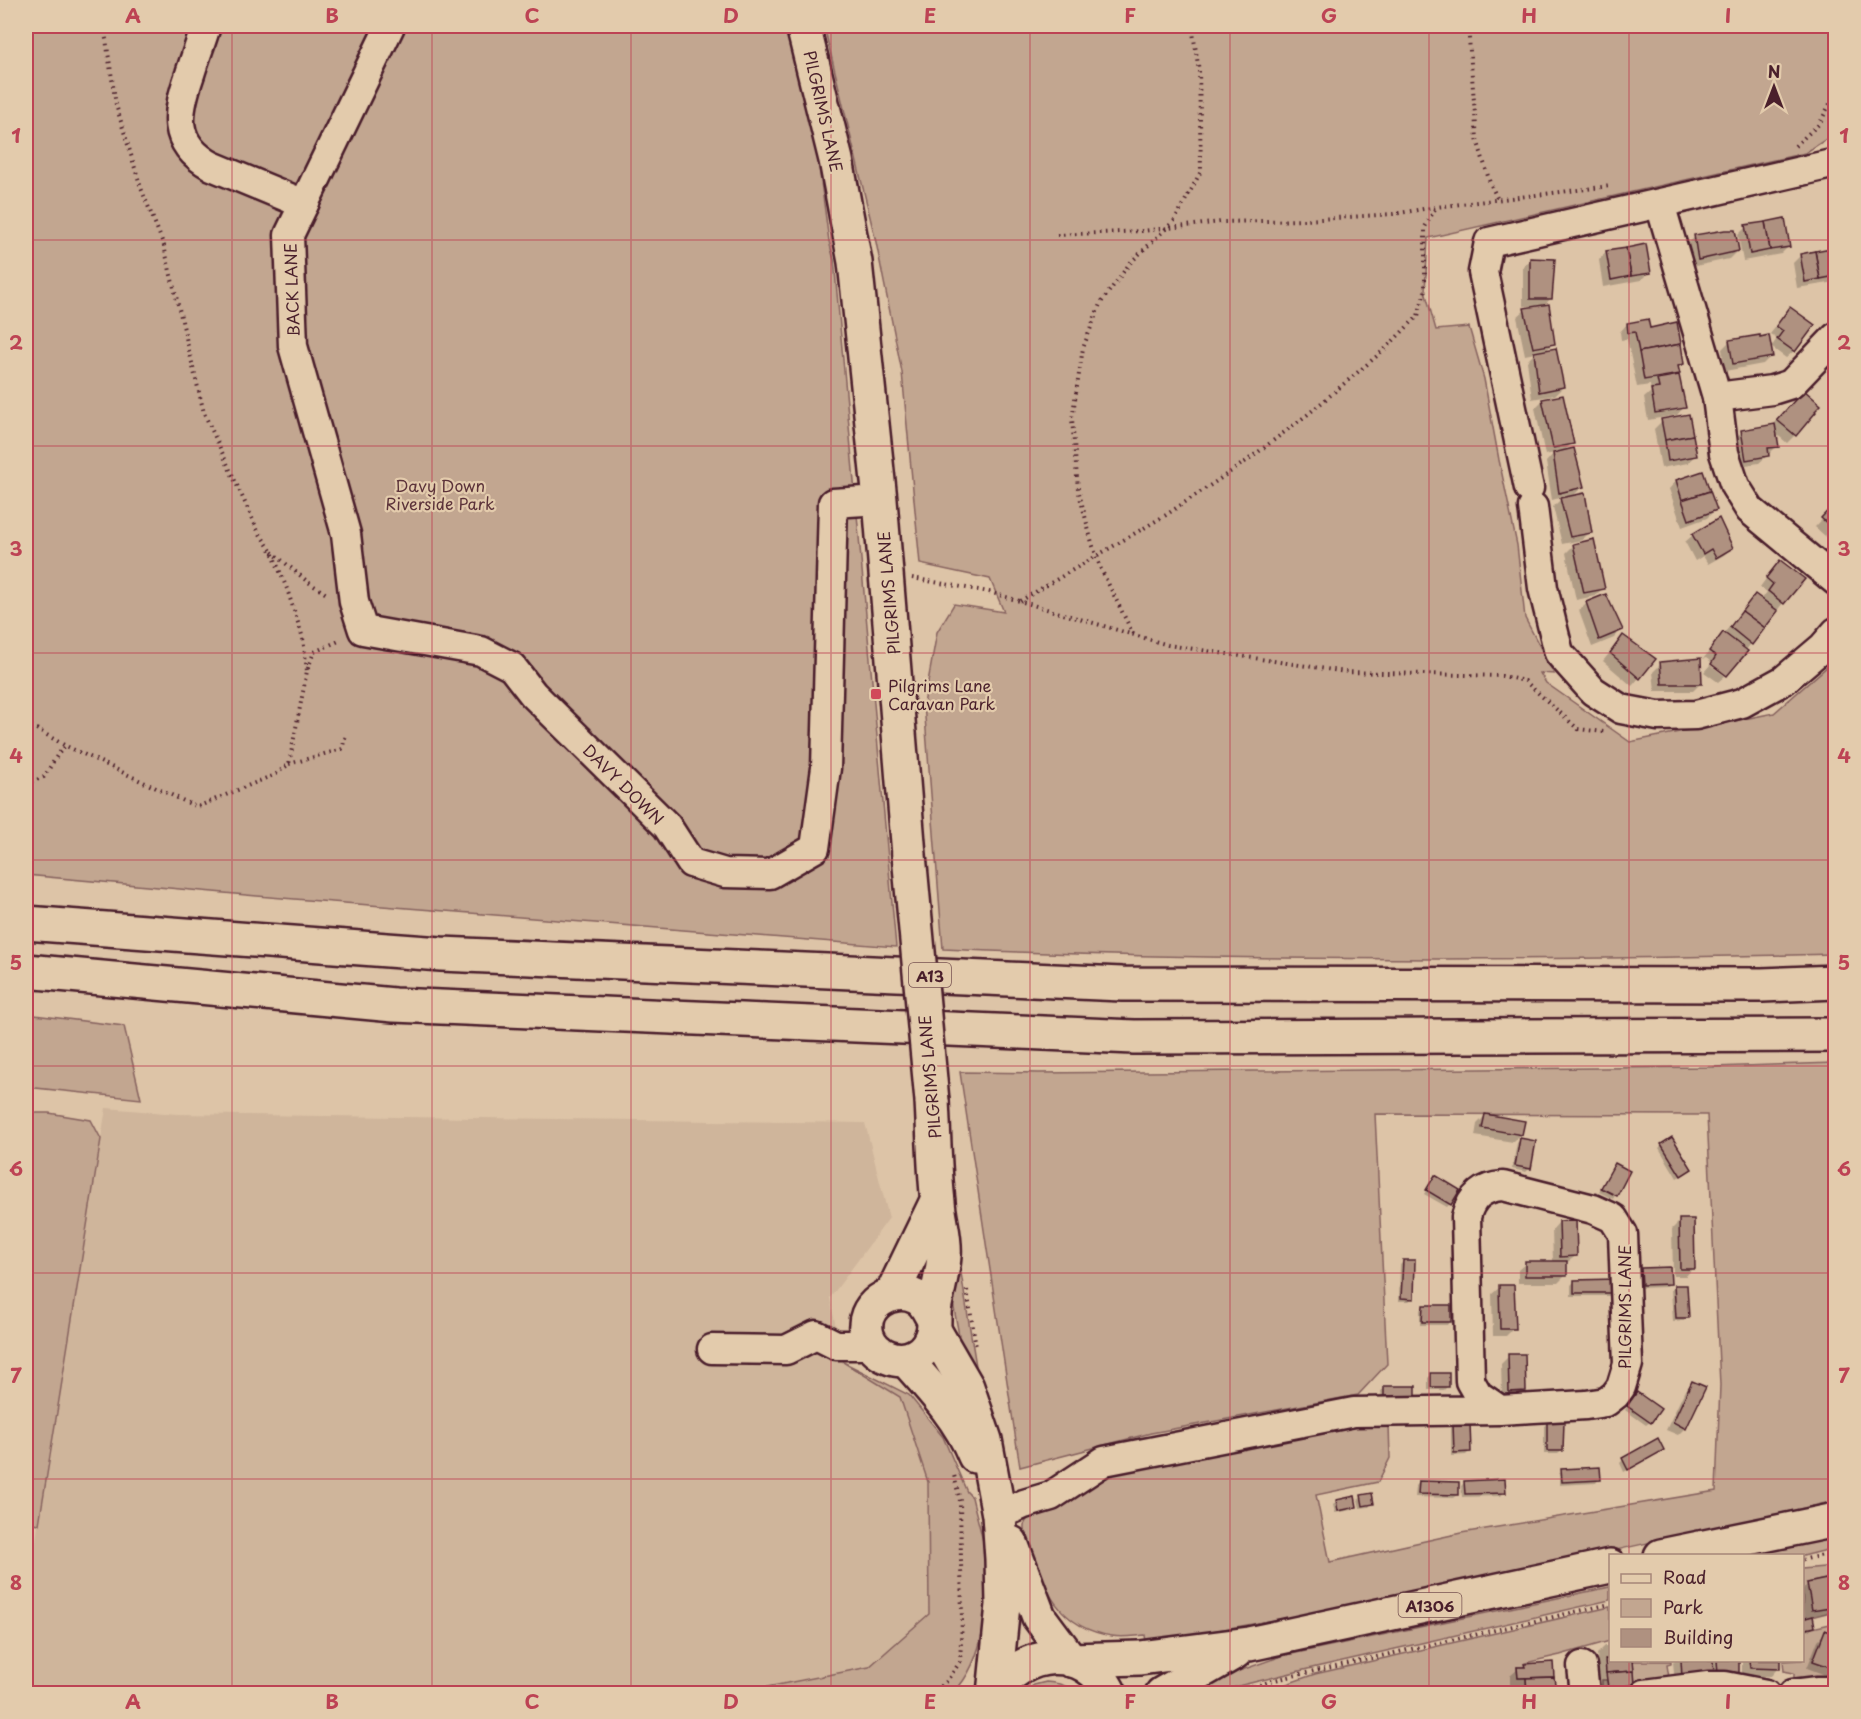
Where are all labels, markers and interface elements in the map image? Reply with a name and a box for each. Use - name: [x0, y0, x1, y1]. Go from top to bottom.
- text: A: [125, 0, 141, 30]
- text: B: [325, 0, 339, 30]
- text: C: [524, 0, 540, 30]
- text: D: [723, 0, 739, 30]
- text: E: [924, 0, 936, 30]
- text: F: [1124, 0, 1136, 30]
- text: G: [1321, 0, 1337, 30]
- text: H: [1521, 0, 1537, 30]
- text: I: [1725, 0, 1731, 30]
- street label: PILGRIMS LANE: [798, 48, 850, 174]
- north arrow: [1744, 57, 1804, 117]
- text: N: [1768, 59, 1780, 83]
- text: 1: [11, 120, 21, 150]
- text: 1: [1839, 120, 1849, 150]
- street label: BACK LANE: [277, 243, 305, 337]
- text: 2: [9, 327, 23, 357]
- text: 2: [1837, 327, 1851, 357]
- park label: Davy Down Riverside Park: [385, 473, 495, 515]
- street label: PILGRIMS LANE: [871, 530, 905, 656]
- text: 3: [9, 533, 23, 563]
- text: 3: [1837, 533, 1851, 563]
- place label: Pilgrims Lane Caravan Park: [888, 673, 996, 715]
- marker: Pilgrims Lane Caravan Park: [869, 687, 883, 701]
- street label: DAVY DOWN: [578, 738, 670, 830]
- text: 4: [9, 740, 23, 770]
- text: 4: [1837, 740, 1851, 770]
- text: 5: [10, 947, 22, 977]
- text: 5: [1838, 947, 1850, 977]
- road number: A13: [909, 963, 951, 987]
- street label: PILGRIMS LANE: [912, 1014, 946, 1140]
- text: 6: [9, 1153, 23, 1183]
- text: 6: [1837, 1153, 1851, 1183]
- street label: PILGRIMS LANE: [1612, 1245, 1636, 1369]
- text: 7: [10, 1360, 22, 1390]
- text: 7: [1838, 1360, 1850, 1390]
- legend: [1609, 1554, 1804, 1662]
- text: Road: [1663, 1563, 1707, 1590]
- text: 8: [10, 1567, 22, 1597]
- text: 8: [1838, 1567, 1850, 1597]
- road number: A1306: [1398, 1593, 1462, 1617]
- text: Park: [1663, 1593, 1703, 1620]
- text: Building: [1663, 1623, 1733, 1650]
- text: A: [125, 1686, 141, 1716]
- text: B: [325, 1686, 339, 1716]
- text: C: [524, 1686, 540, 1716]
- text: D: [723, 1686, 739, 1716]
- text: E: [924, 1686, 936, 1716]
- text: F: [1124, 1686, 1136, 1716]
- text: G: [1321, 1686, 1337, 1716]
- text: H: [1521, 1686, 1537, 1716]
- text: I: [1725, 1686, 1731, 1716]

